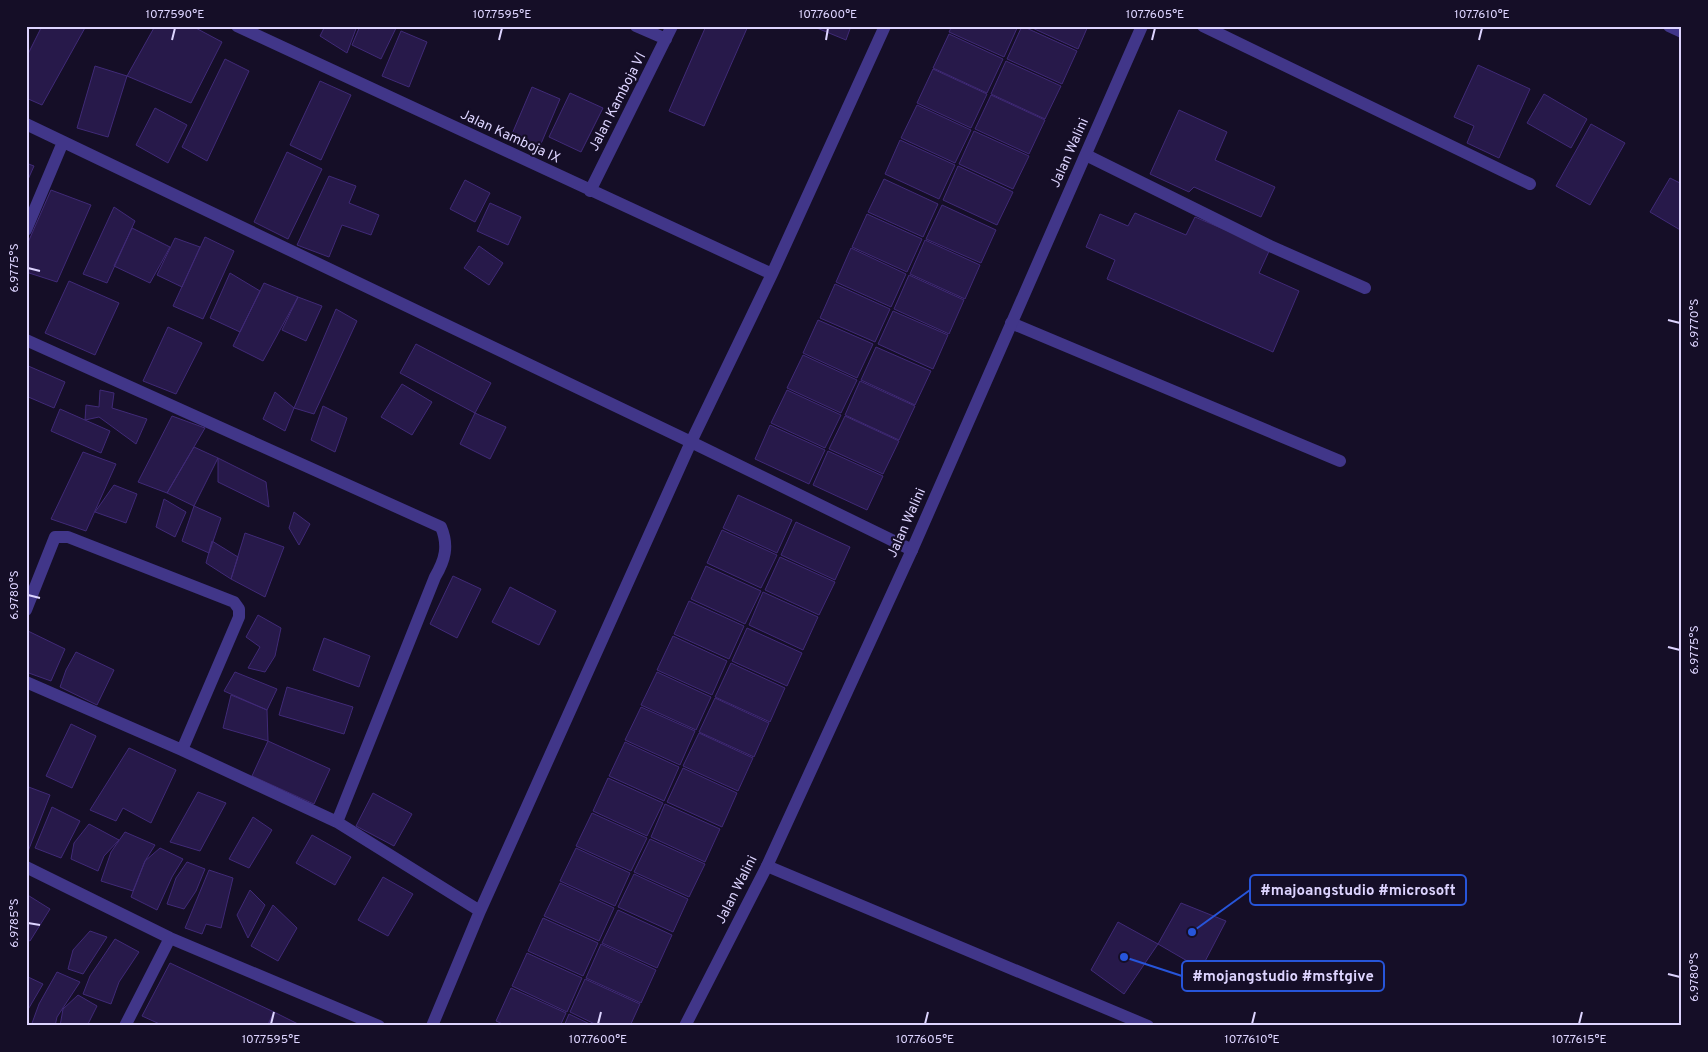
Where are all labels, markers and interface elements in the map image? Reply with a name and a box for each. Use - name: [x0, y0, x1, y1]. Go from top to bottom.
- text: 107.7590°E: [146, 7, 204, 23]
- text: 107.7595°E: [473, 7, 531, 23]
- text: 107.7600°E: [799, 7, 857, 23]
- text: 107.7605°E: [1126, 7, 1184, 23]
- text: 107.7610°E: [1454, 7, 1510, 23]
- street label: Jalan Kamboja VI: [586, 50, 650, 154]
- street label: Jalan Kamboja IX: [457, 106, 563, 168]
- street label: Jalan Walini: [1047, 115, 1093, 191]
- text: 6.9775°S: [7, 243, 23, 293]
- text: 6.9770°S: [1687, 298, 1703, 348]
- street label: Jalan Walini: [884, 485, 930, 561]
- text: 6.9780°S: [7, 570, 23, 620]
- text: 6.9775°S: [1687, 625, 1703, 675]
- street label: Jalan Walini: [713, 853, 761, 927]
- callout: #majoangstudio #microsoft: [1250, 875, 1466, 905]
- text: #majoangstudio #microsoft: [1260, 882, 1456, 901]
- text: 6.9785°S: [7, 898, 23, 948]
- text: 6.9780°S: [1687, 952, 1703, 1002]
- callout: #mojangstudio #msftgive: [1182, 961, 1384, 991]
- text: #mojangstudio #msftgive: [1192, 968, 1374, 987]
- text: 107.7595°E: [242, 1032, 300, 1048]
- text: 107.7600°E: [569, 1032, 627, 1048]
- text: 107.7605°E: [896, 1032, 954, 1048]
- text: 107.7610°E: [1224, 1032, 1280, 1048]
- text: 107.7615°E: [1551, 1032, 1607, 1048]

